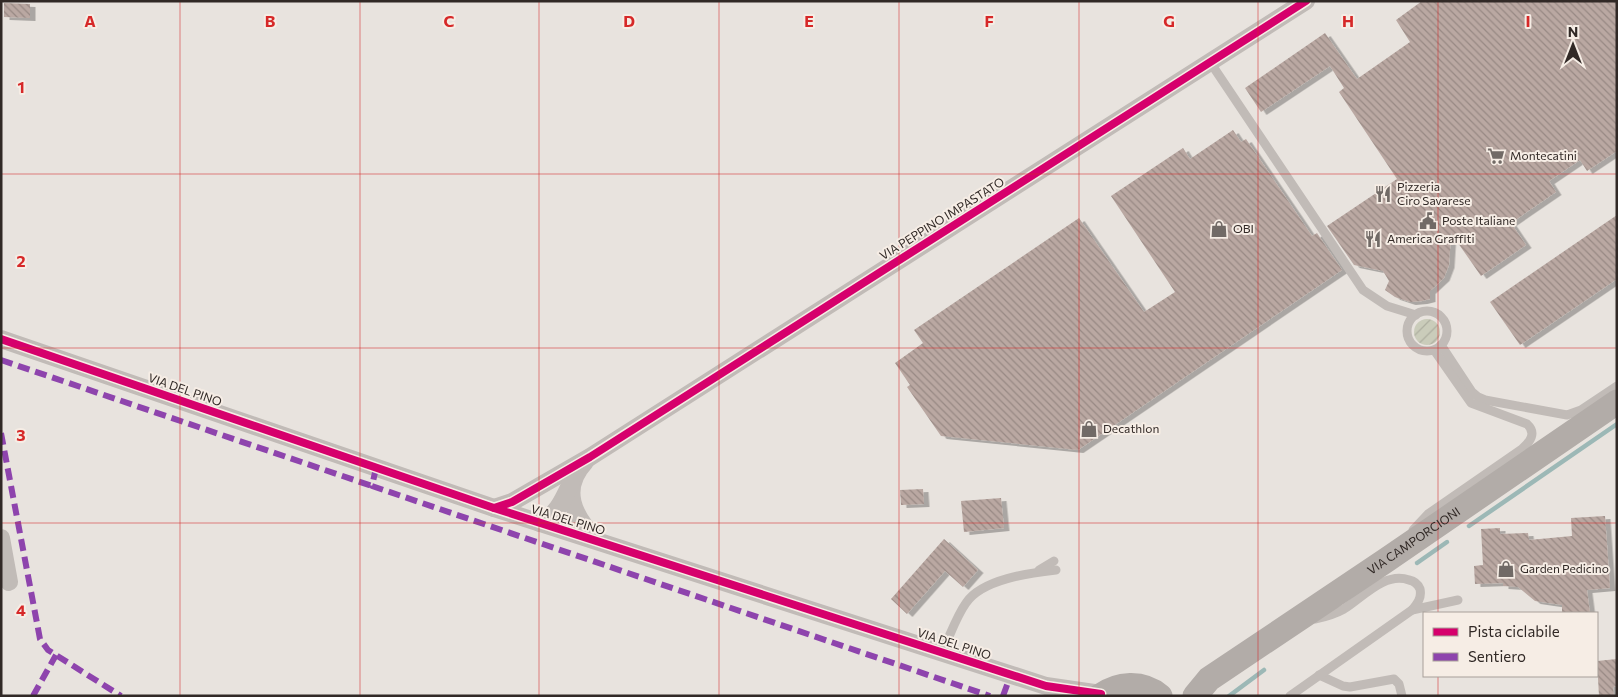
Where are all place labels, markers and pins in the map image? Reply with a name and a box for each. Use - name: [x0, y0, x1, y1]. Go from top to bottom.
- supermarket icon: Montecatini: [1486, 146, 1506, 166]
- place label: Montecatini: [1510, 148, 1577, 162]
- place label: Pizzeria Ciro Savarese: [1397, 179, 1471, 207]
- restaurant icon: Pizzeria Ciro Savarese: [1373, 184, 1393, 204]
- public building icon: Poste Italiane: [1418, 211, 1438, 231]
- place label: Poste Italiane: [1442, 213, 1515, 227]
- shop icon: OBI: [1209, 219, 1229, 239]
- place label: OBI: [1233, 221, 1254, 235]
- restaurant icon: America Graffiti: [1363, 229, 1383, 249]
- place label: America Graffiti: [1387, 231, 1475, 245]
- shop icon: Decathlon: [1079, 419, 1099, 439]
- place label: Decathlon: [1103, 421, 1159, 435]
- shop icon: Garden Pedicino: [1496, 559, 1516, 579]
- place label: Garden Pedicino: [1520, 561, 1609, 575]

